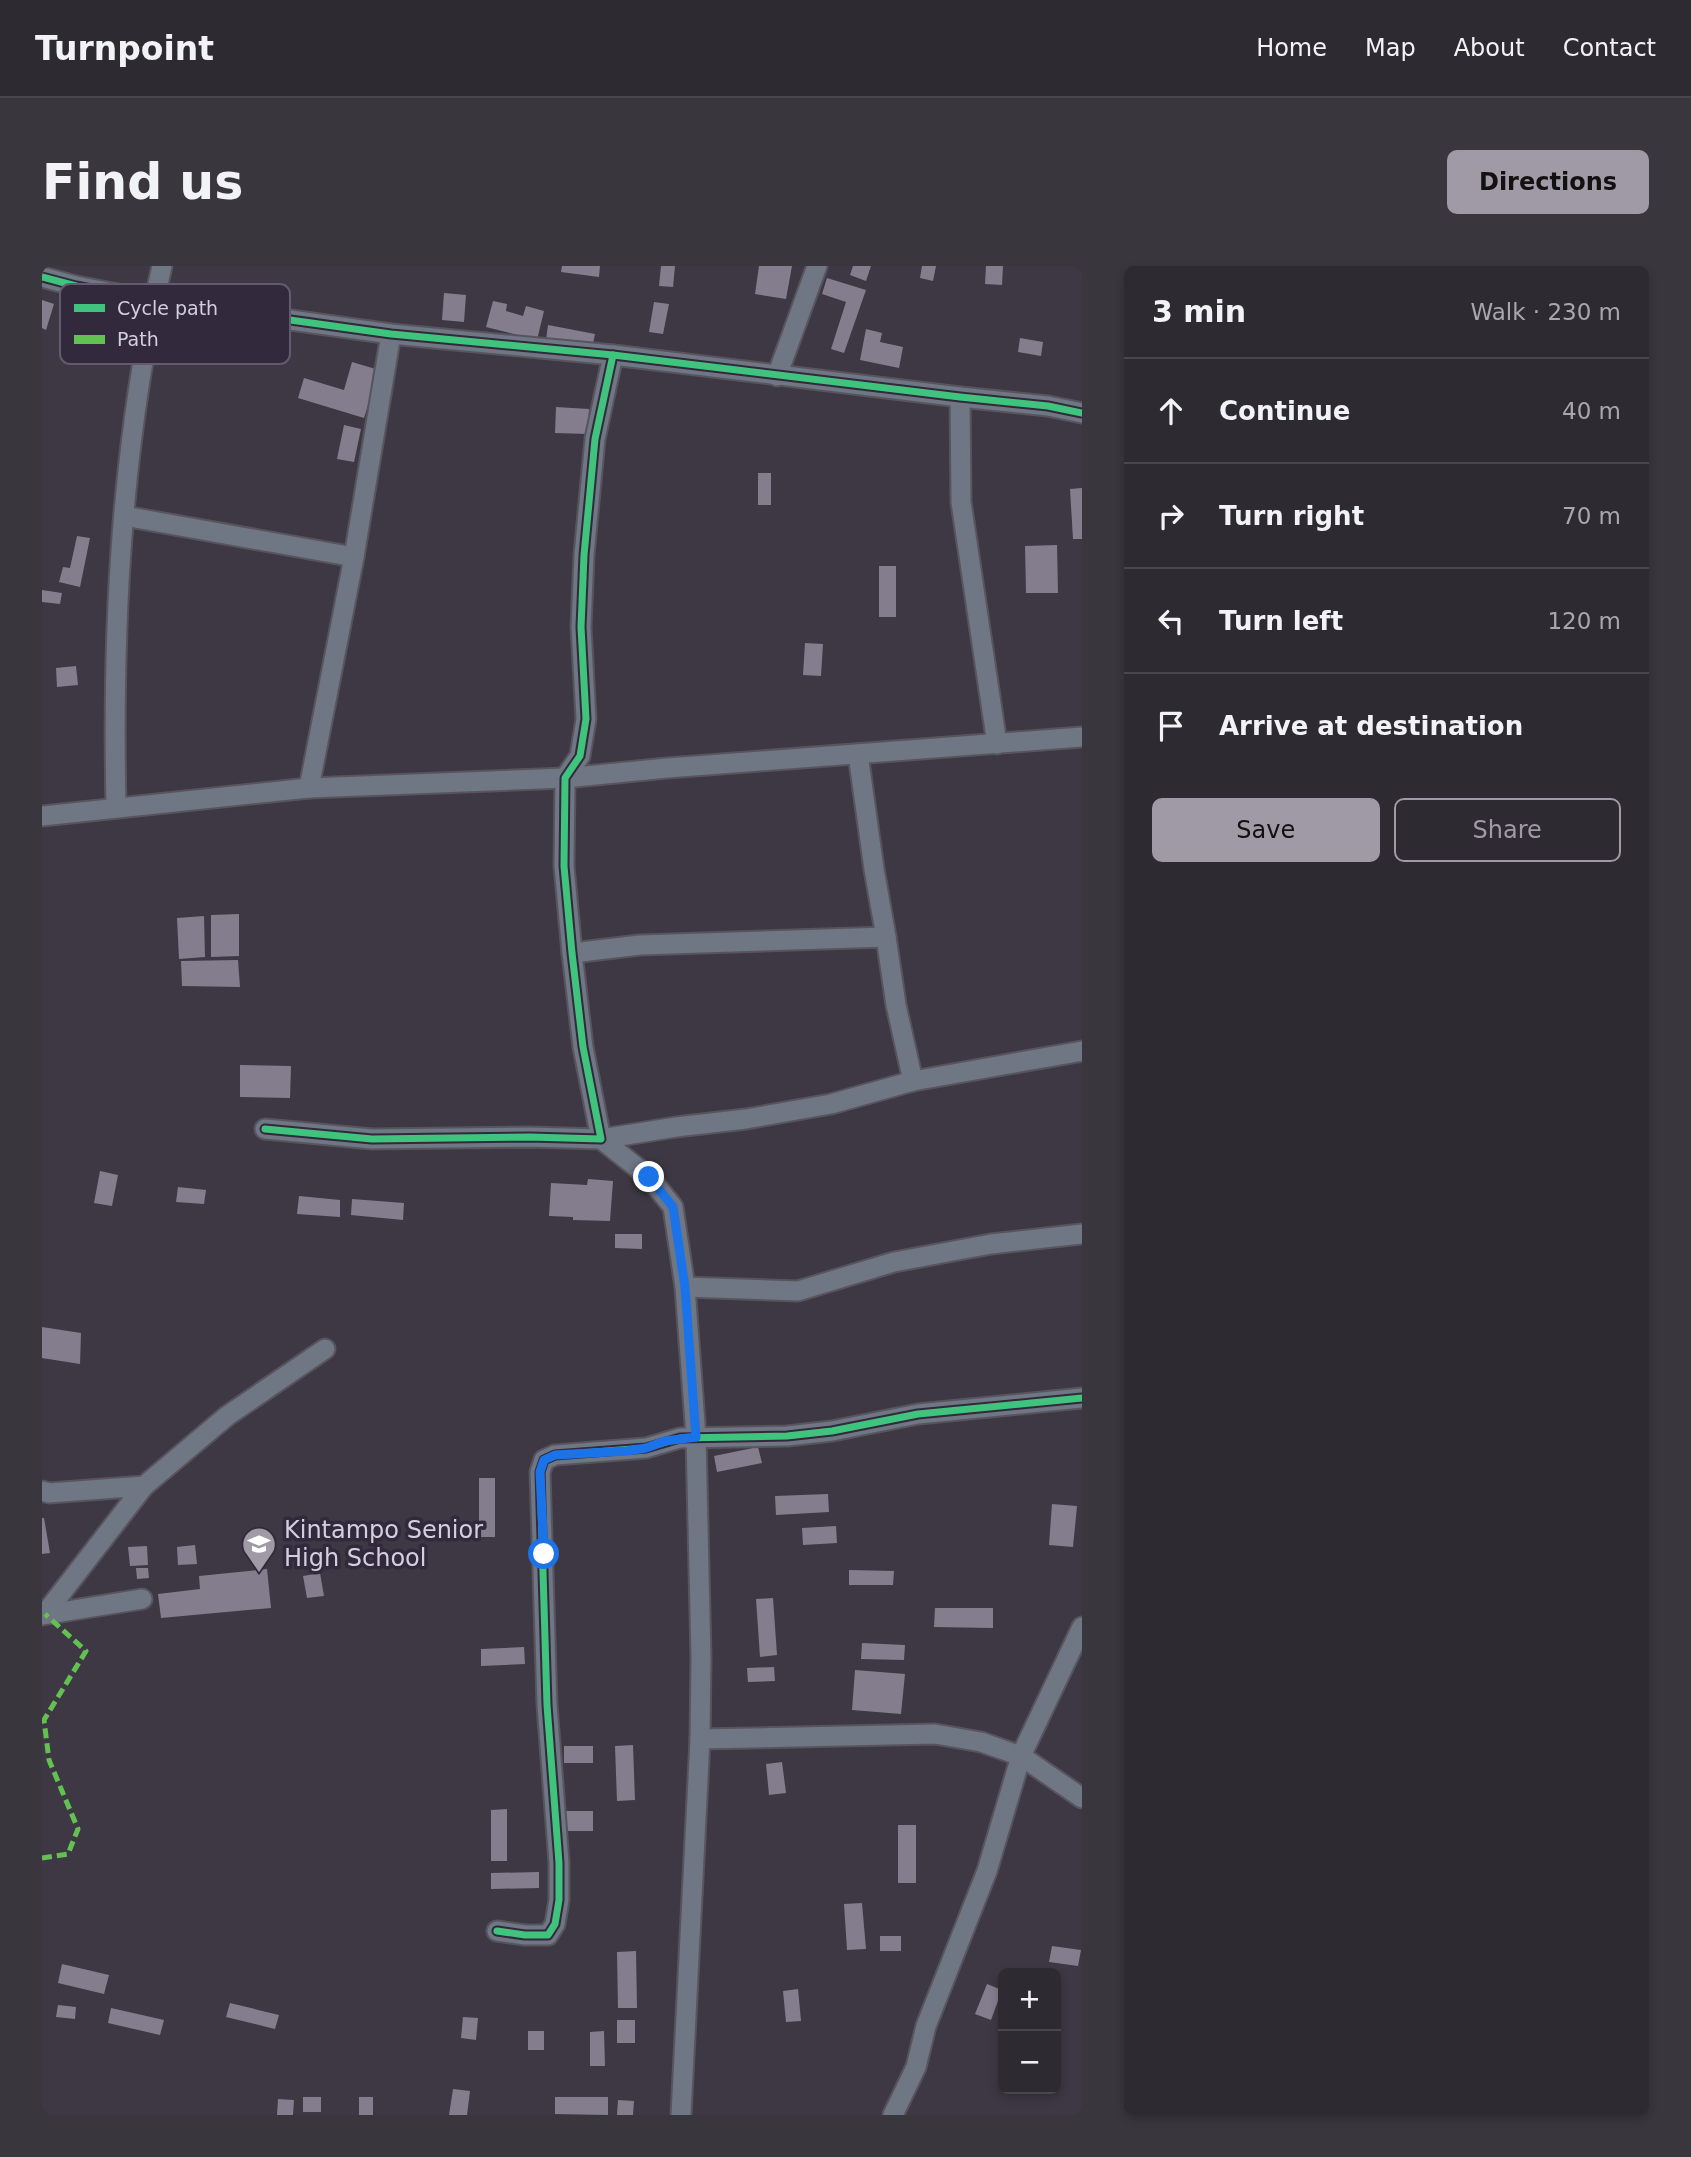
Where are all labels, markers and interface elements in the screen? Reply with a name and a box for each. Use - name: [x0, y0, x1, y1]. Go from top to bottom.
- text: Turnpoint: [35, 29, 214, 68]
- text: Home: [1256, 34, 1327, 62]
- text: Map: [1365, 34, 1416, 62]
- text: About: [1454, 34, 1525, 62]
- text: Contact: [1563, 34, 1656, 62]
- button: Directions: [1447, 150, 1649, 214]
- text: Find us: [42, 154, 243, 211]
- legend: [60, 284, 290, 364]
- text: 3 min: [1152, 294, 1246, 329]
- text: Cycle path: [117, 297, 218, 319]
- text: Walk · 230 m: [1470, 299, 1621, 325]
- text: Path: [117, 328, 159, 350]
- icon: ahead: [1152, 392, 1190, 430]
- text: Continue: [1219, 396, 1350, 426]
- text: 40 m: [1562, 398, 1621, 424]
- icon: right: [1152, 497, 1190, 535]
- text: Turn right: [1219, 501, 1364, 531]
- text: 70 m: [1562, 503, 1621, 529]
- icon: left: [1152, 602, 1190, 640]
- text: Turn left: [1219, 606, 1343, 636]
- text: 120 m: [1547, 608, 1621, 634]
- icon: arrive: [1152, 707, 1190, 745]
- text: Arrive at destination: [1219, 711, 1523, 741]
- button: Save: [1152, 798, 1380, 862]
- button: Share: [1394, 798, 1621, 862]
- route end: [633, 1161, 664, 1192]
- place label: Kintampo Senior High School: [284, 1516, 483, 1572]
- school or university icon: Kintampo Senior High School: [240, 1525, 278, 1574]
- route start: [528, 1538, 559, 1569]
- map controls: [998, 1968, 1061, 2094]
- button: +: [998, 1968, 1061, 2031]
- button: −: [998, 2031, 1061, 2094]

